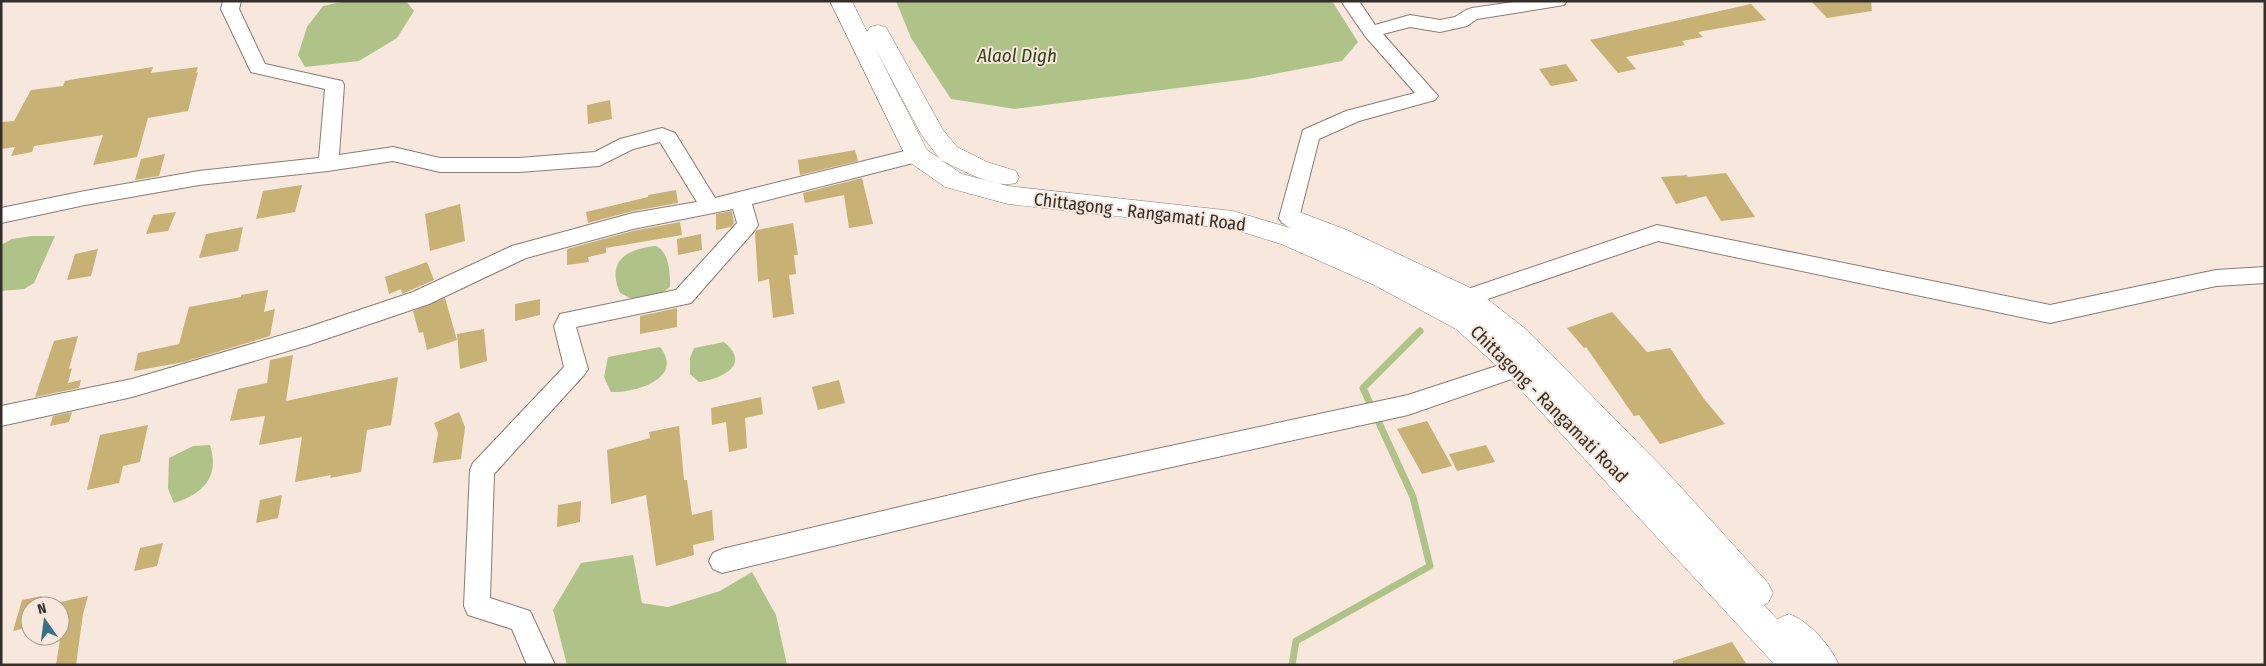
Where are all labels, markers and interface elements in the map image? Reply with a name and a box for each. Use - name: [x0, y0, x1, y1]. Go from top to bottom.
- water label: Alaol Digh: [976, 44, 1057, 67]
- street label: Chittagong - Rangamati Road: [1033, 188, 1247, 236]
- street label: Chittagong - Rangamati Road: [1466, 321, 1632, 487]
- north arrow: [20, 596, 70, 646]
- text: N: [36, 600, 48, 618]

